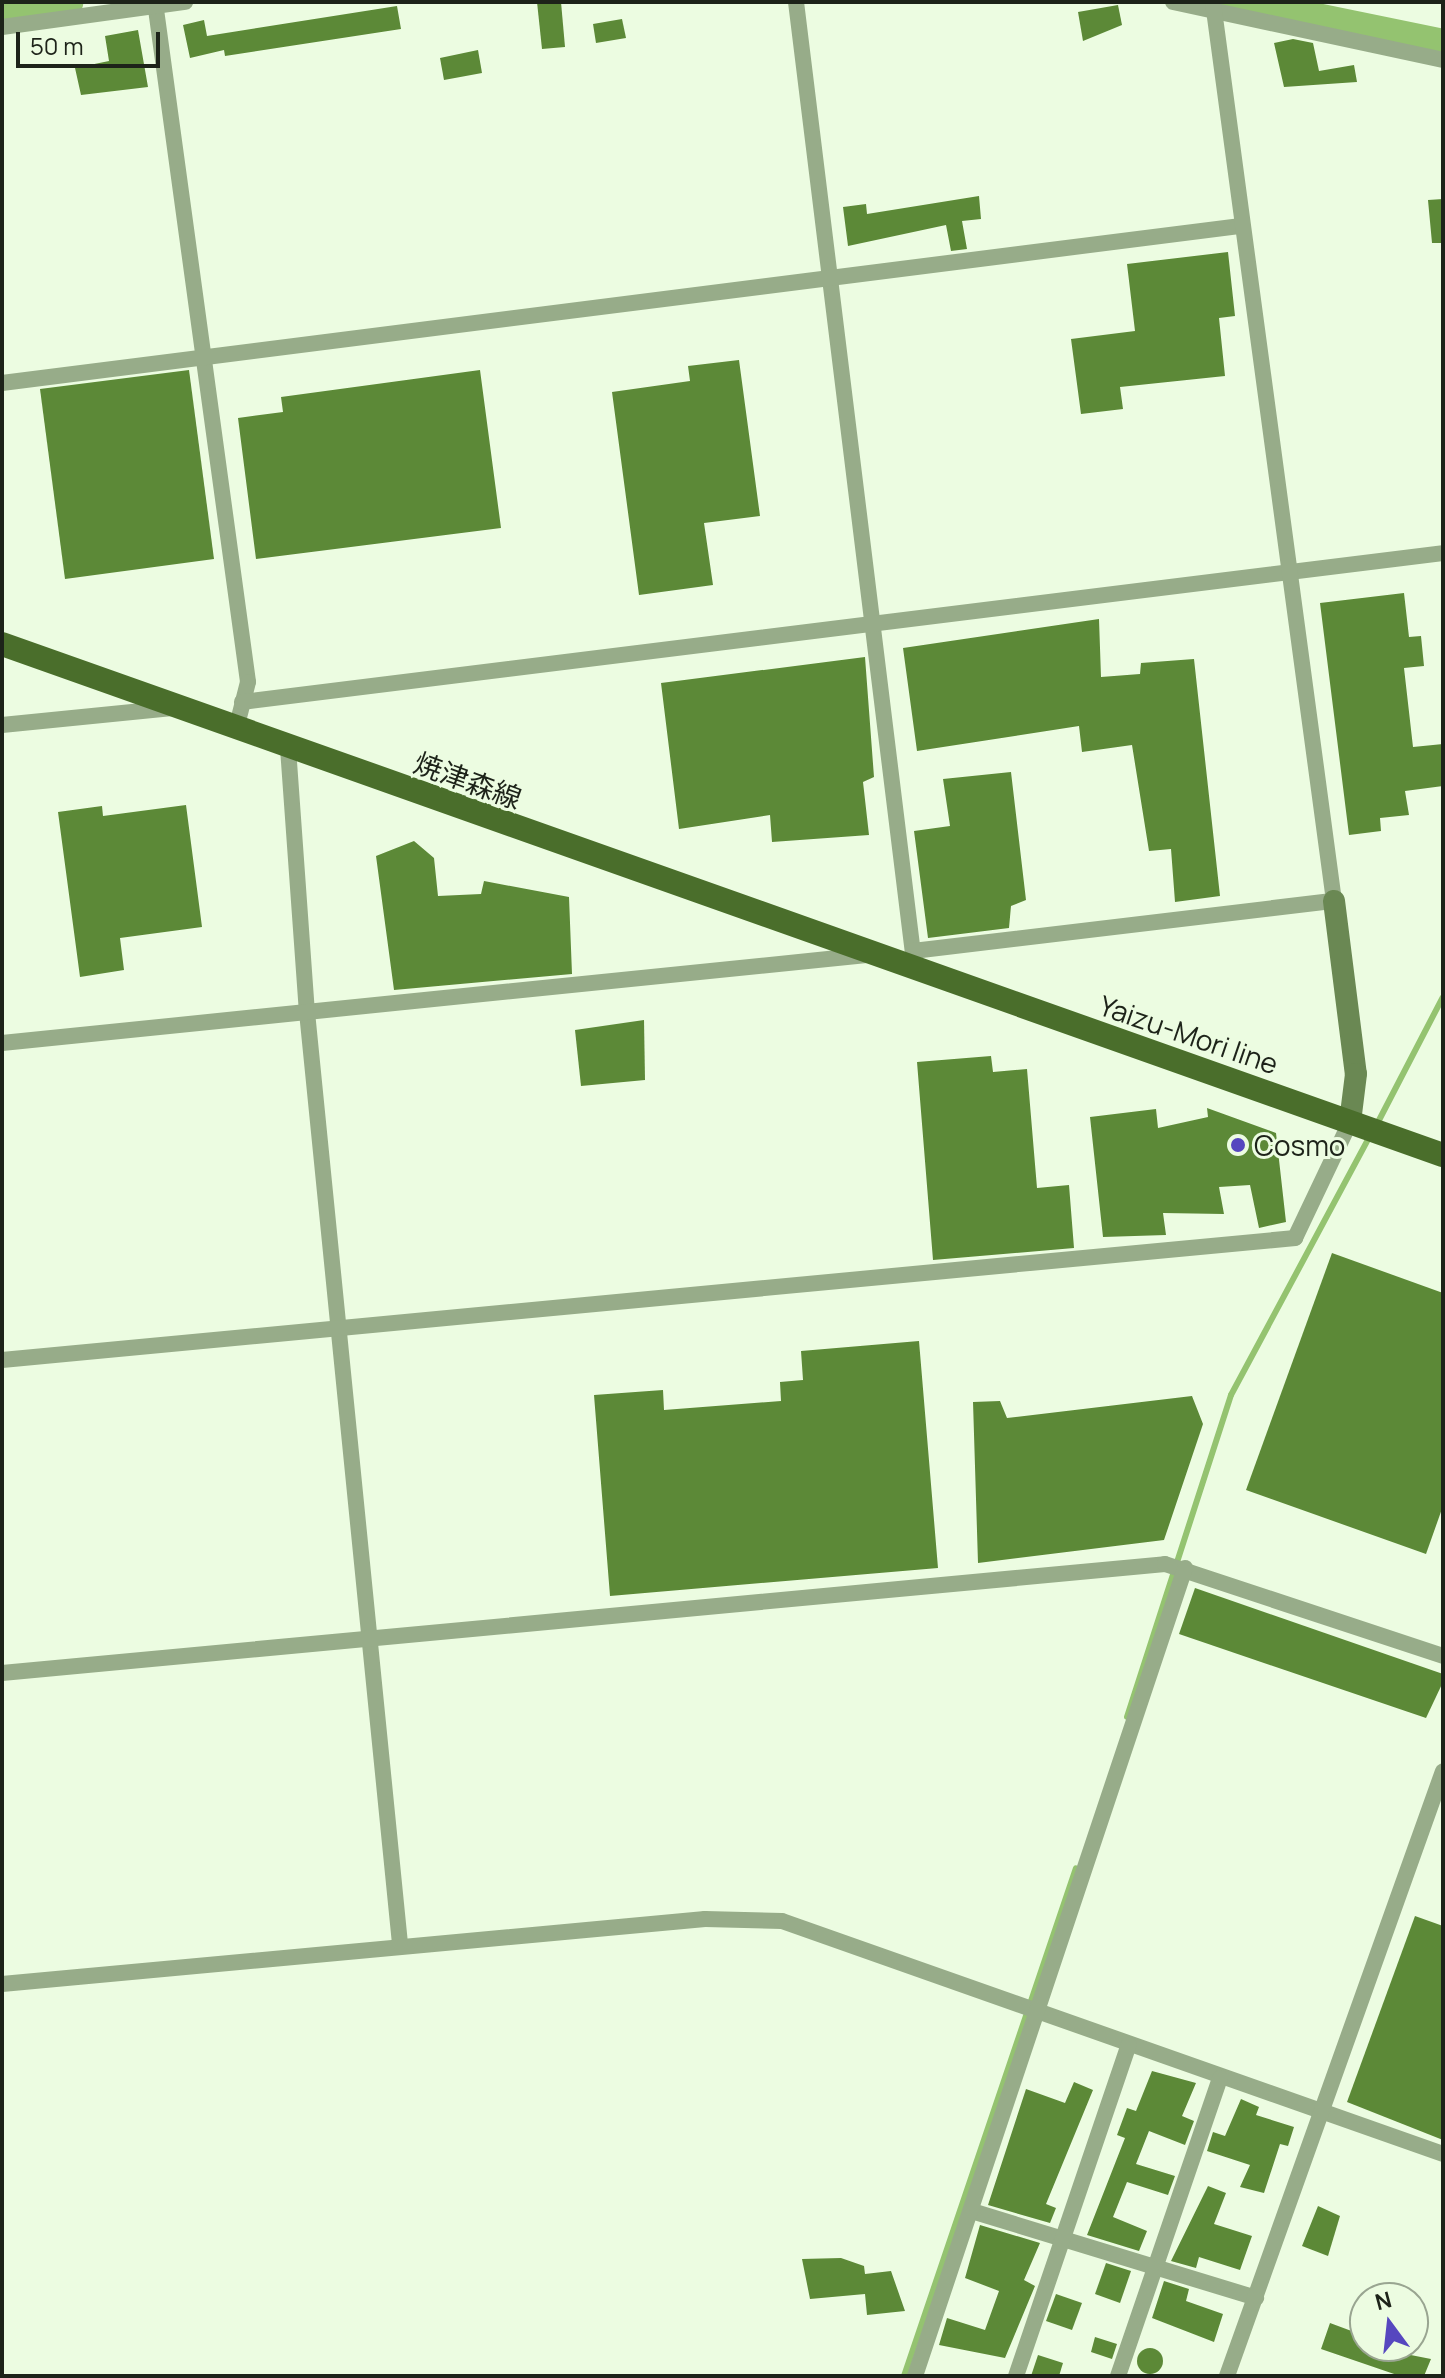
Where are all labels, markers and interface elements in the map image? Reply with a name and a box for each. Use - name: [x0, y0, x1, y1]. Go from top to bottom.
- scale bar: [20, 16, 164, 66]
- text: 50 m: [30, 29, 84, 62]
- street label: 焼津森線: [410, 745, 526, 815]
- street label: Yaizu-Mori line: [1095, 988, 1283, 1080]
- place label: Cosmo: [1254, 1128, 1345, 1162]
- marker: Cosmo: [1229, 1136, 1247, 1154]
- north arrow: [1349, 2282, 1429, 2362]
- text: N: [1372, 2284, 1395, 2317]

